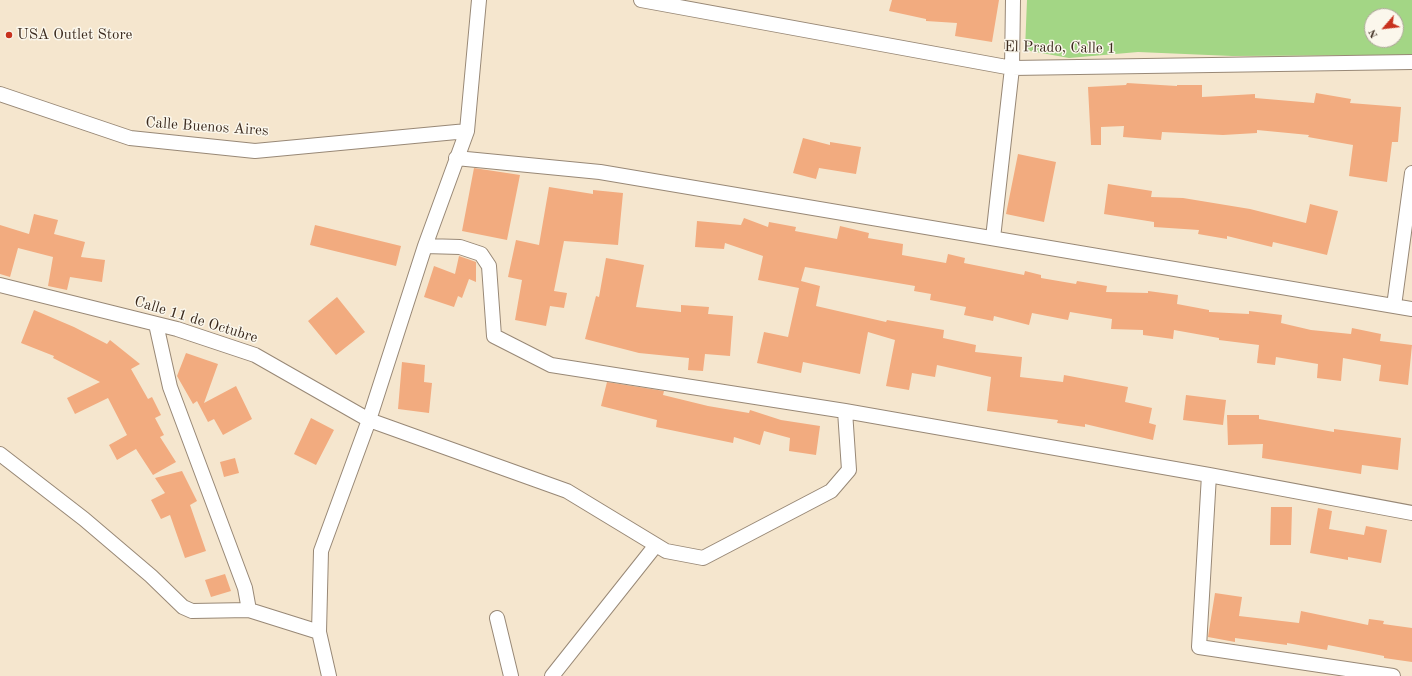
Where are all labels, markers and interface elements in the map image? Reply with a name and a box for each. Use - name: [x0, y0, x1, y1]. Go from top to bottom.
- north arrow: [1364, 8, 1404, 48]
- place label: USA Outlet Store: [17, 26, 132, 44]
- text: N: [1367, 27, 1381, 40]
- marker: USA Outlet Store: [4, 30, 14, 40]
- street label: El Prado, Calle 1: [1004, 38, 1116, 58]
- street label: Calle Buenos Aires: [145, 114, 269, 140]
- street label: Calle 11 de Octubre: [132, 293, 260, 347]

